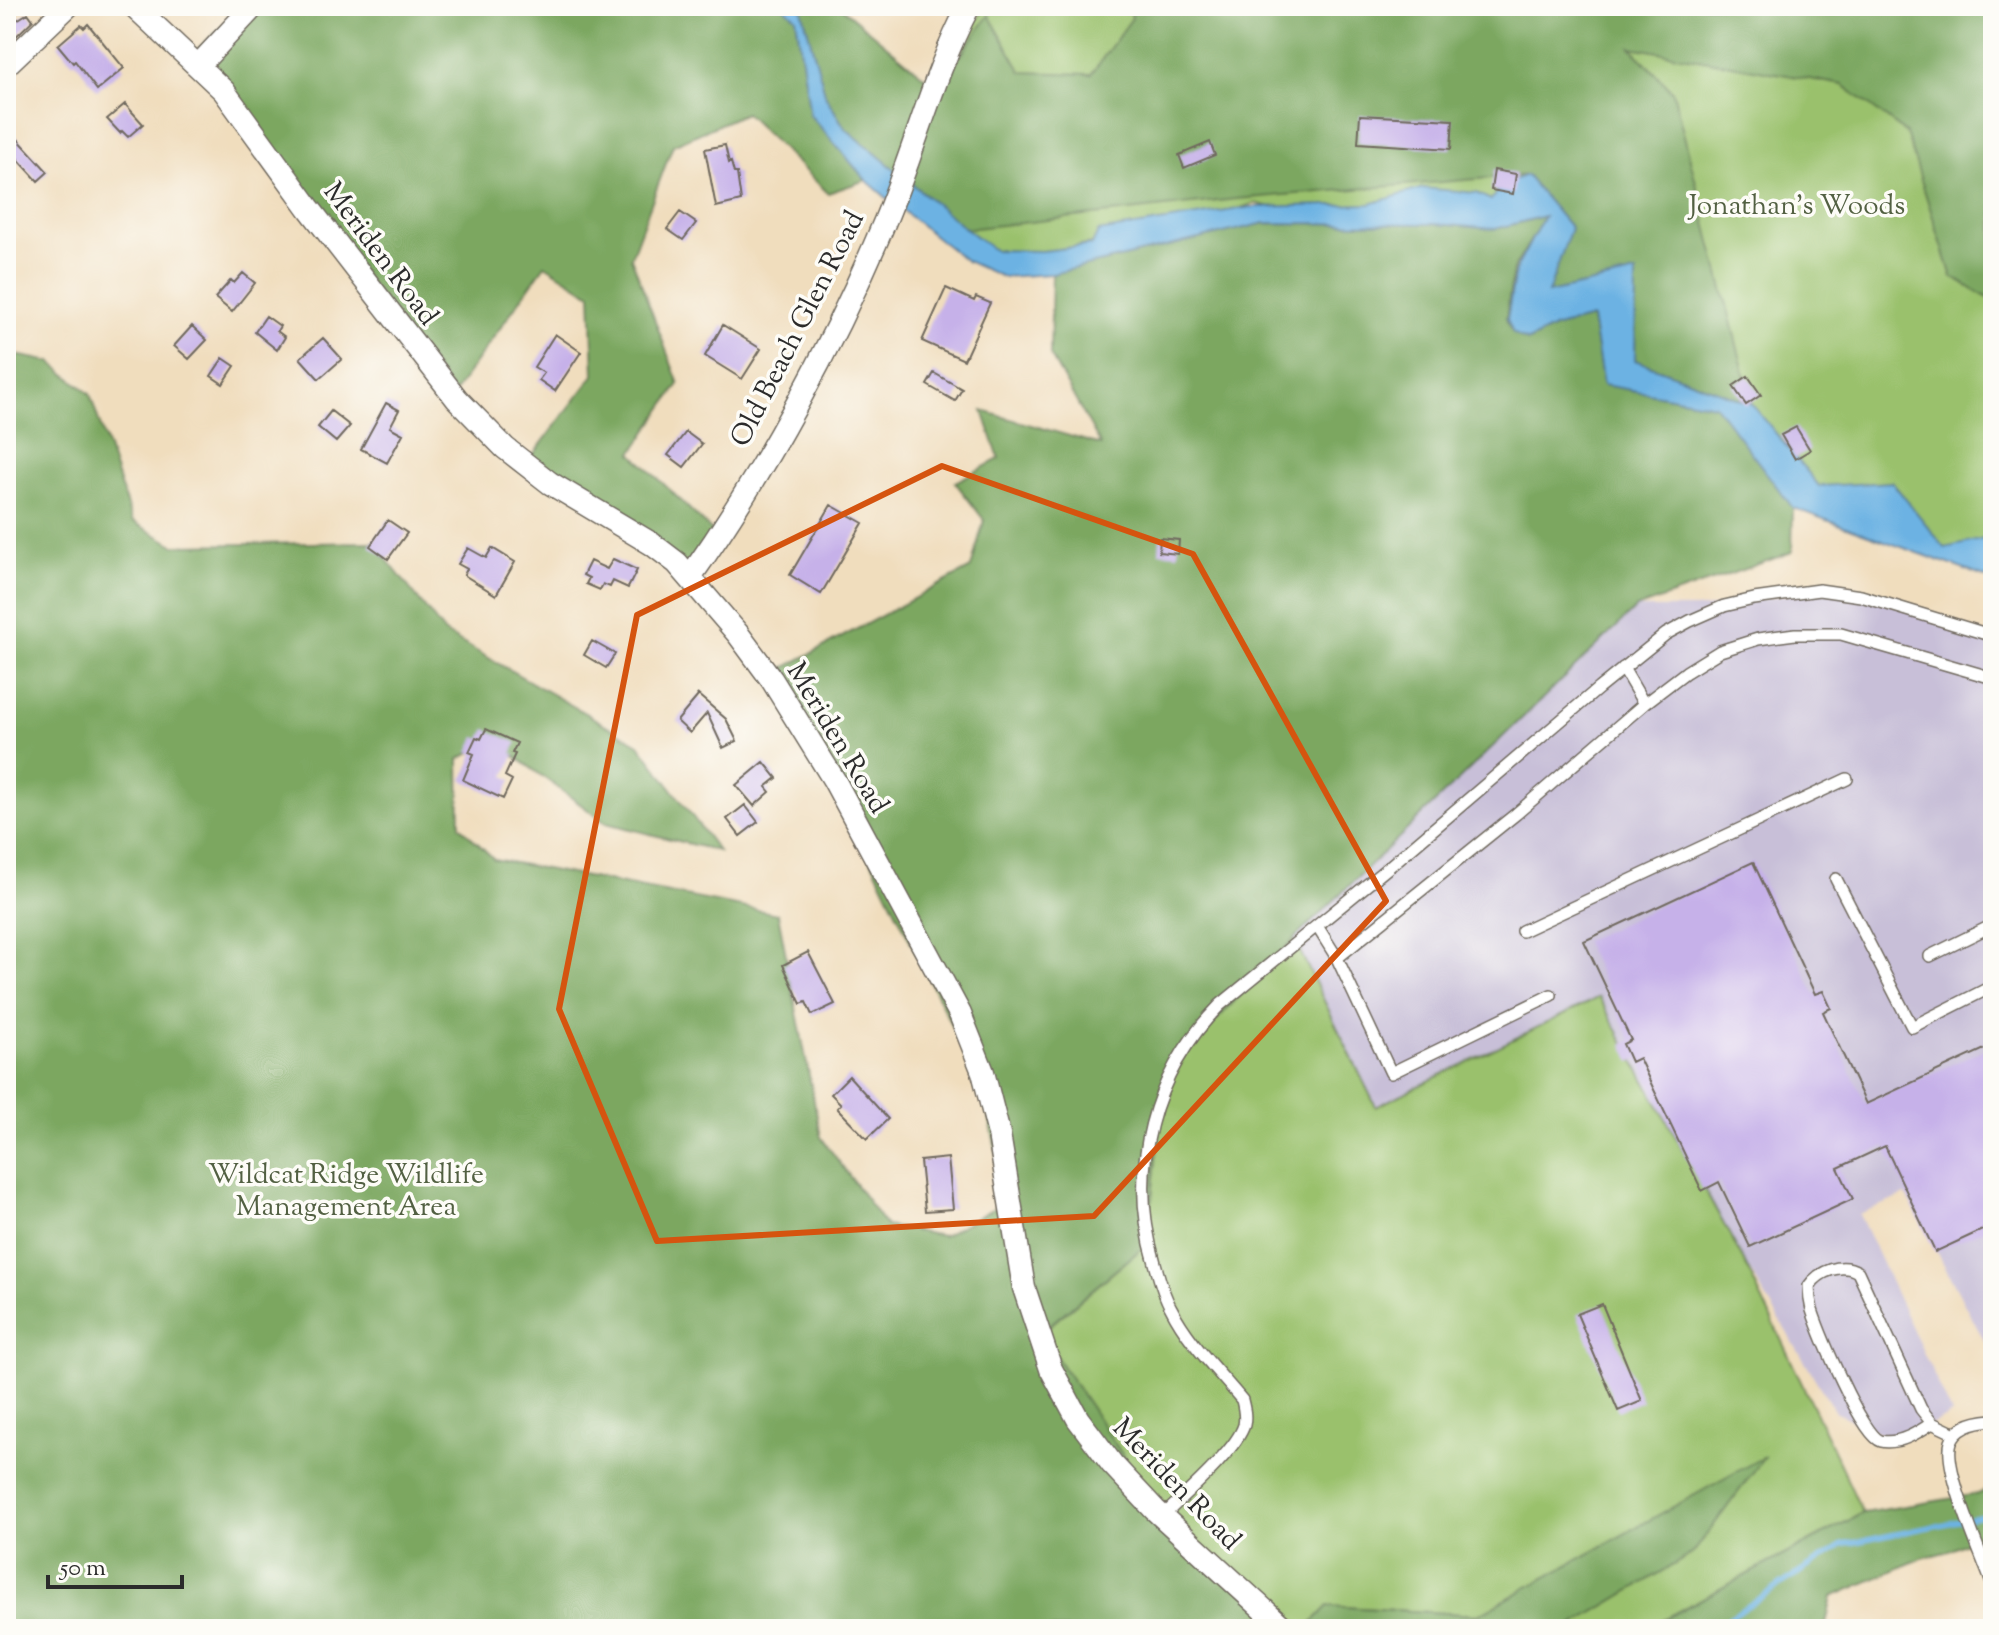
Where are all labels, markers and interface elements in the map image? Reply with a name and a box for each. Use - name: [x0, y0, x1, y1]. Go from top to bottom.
- street label: Meriden Road: [312, 175, 447, 335]
- park label: Jonathan's Woods: [1687, 187, 1905, 227]
- street label: Old Beach Glen Road: [722, 204, 876, 454]
- street label: Meriden Road: [775, 655, 898, 822]
- park label: Wildcat Ridge Wildlife Management Area: [208, 1156, 484, 1228]
- street label: Meriden Road: [1102, 1410, 1250, 1561]
- scale bar: [48, 1539, 182, 1589]
- text: 50 m: [58, 1552, 106, 1586]

